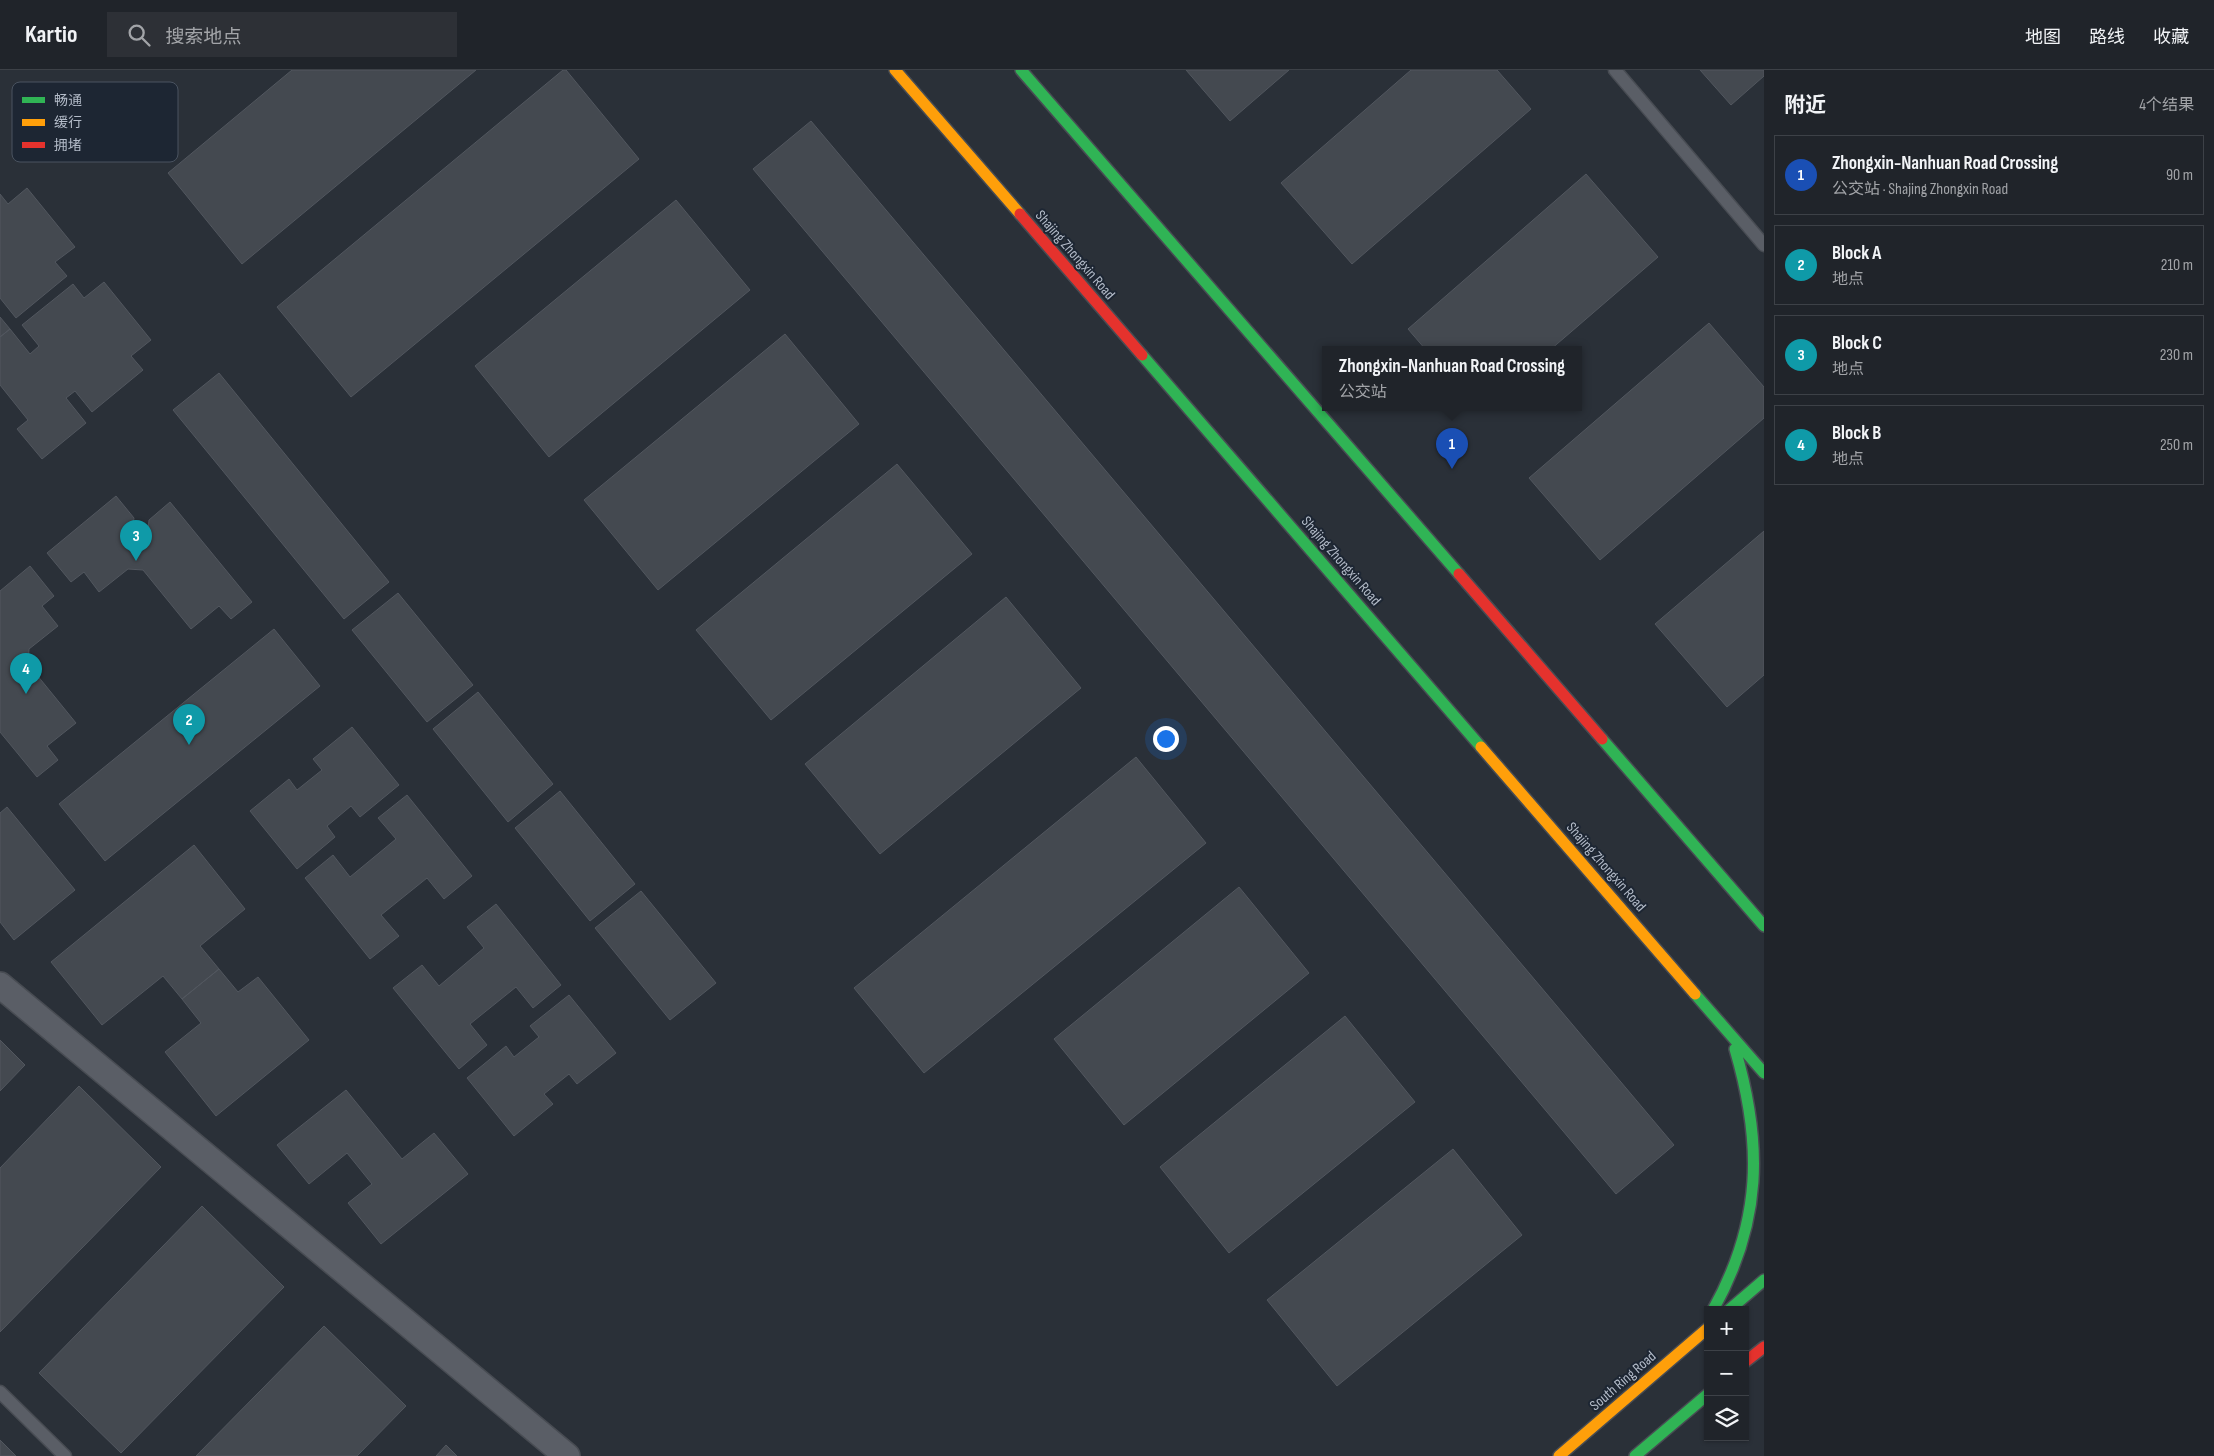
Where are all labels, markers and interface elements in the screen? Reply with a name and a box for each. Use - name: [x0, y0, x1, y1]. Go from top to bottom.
- search box: [107, 12, 457, 57]
- text: Kartio: [25, 20, 77, 49]
- icon: search: [125, 21, 153, 49]
- text: 搜索地点: [165, 26, 241, 49]
- text: 地图: [2025, 27, 2061, 48]
- text: 路线: [2089, 27, 2125, 48]
- text: 收藏: [2153, 27, 2189, 48]
- legend: [12, 82, 178, 162]
- text: 畅通: [54, 92, 82, 109]
- text: 附近: [1784, 93, 1826, 118]
- text: 4个结果: [2139, 96, 2194, 115]
- text: 缓行: [54, 114, 82, 131]
- text: 拥堵: [54, 137, 82, 154]
- text: Zhongxin-Nanhuan Road Crossing: [1832, 152, 2058, 175]
- text: 1: [1798, 166, 1804, 185]
- text: 90 m: [2166, 166, 2193, 185]
- text: 公交站 · Shajing Zhongxin Road: [1832, 180, 2008, 199]
- street label: Shajing Zhongxin Road: [1031, 206, 1119, 304]
- text: Block A: [1832, 242, 1881, 265]
- text: 2: [1797, 256, 1805, 275]
- text: 210 m: [2161, 256, 2193, 275]
- text: 地点: [1832, 270, 1864, 289]
- text: Block C: [1832, 332, 1882, 355]
- popup: [1322, 346, 1582, 411]
- text: 3: [1797, 346, 1805, 365]
- text: 230 m: [2160, 346, 2193, 365]
- text: Zhongxin-Nanhuan Road Crossing: [1339, 355, 1565, 378]
- text: 地点: [1832, 360, 1864, 379]
- text: 公交站: [1339, 383, 1387, 402]
- text: Block B: [1832, 422, 1881, 445]
- pin: 1: [1436, 428, 1468, 469]
- text: 4: [1797, 436, 1805, 455]
- text: 250 m: [2160, 436, 2193, 455]
- text: 地点: [1832, 450, 1864, 469]
- street label: Shajing Zhongxin Road: [1297, 512, 1385, 610]
- pin: 3: [120, 520, 152, 561]
- pin: 4: [10, 653, 42, 694]
- pin: 2: [173, 704, 205, 745]
- your location: [1153, 726, 1179, 752]
- street label: Shajing Zhongxin Road: [1562, 818, 1650, 916]
- map controls: [1704, 1306, 1749, 1441]
- button: +: [1704, 1306, 1749, 1351]
- street label: South Ring Road: [1586, 1347, 1660, 1415]
- button: −: [1704, 1351, 1749, 1396]
- button: layers: [1704, 1396, 1749, 1441]

